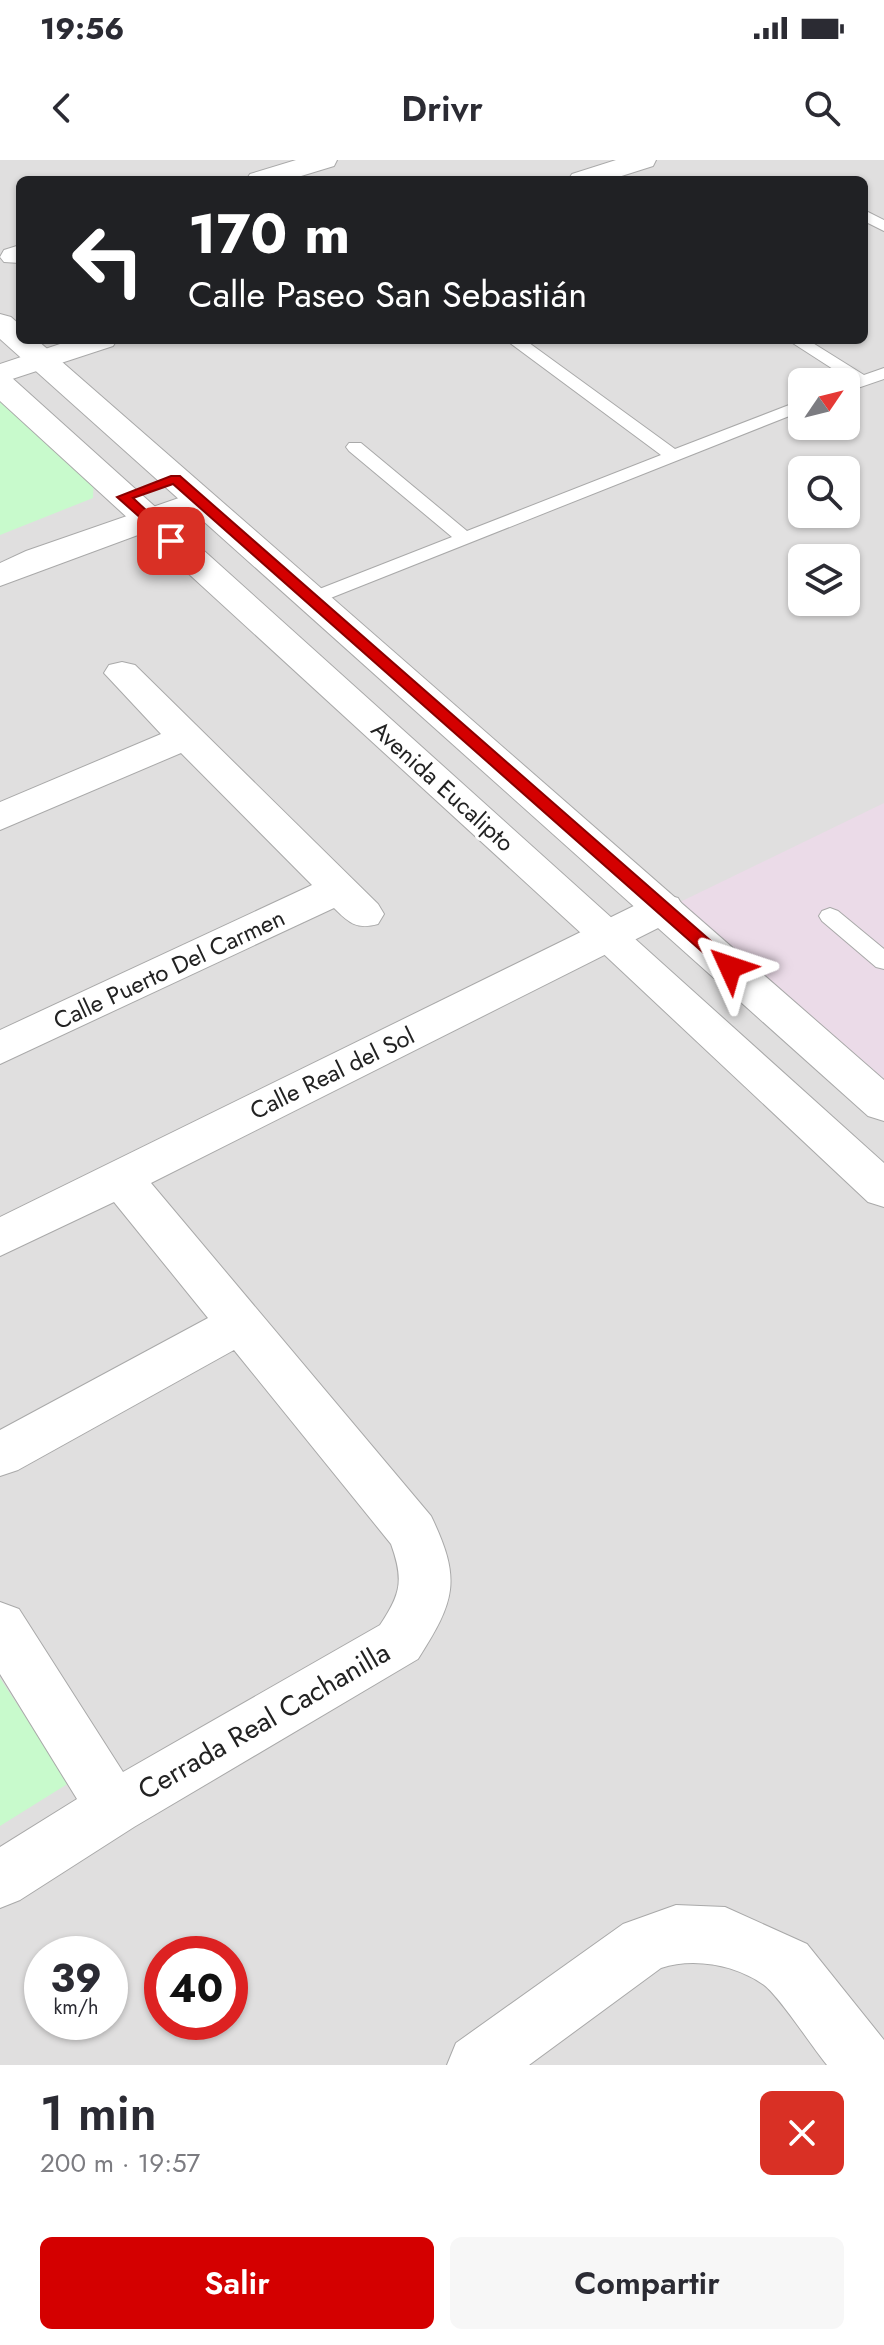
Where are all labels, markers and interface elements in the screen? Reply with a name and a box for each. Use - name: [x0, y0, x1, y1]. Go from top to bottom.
- text: 19:56: [40, 7, 124, 50]
- text: Drivr: [401, 82, 483, 134]
- icon: back: [40, 86, 84, 130]
- icon: search: [800, 86, 844, 130]
- text: 170 m: [188, 193, 350, 274]
- icon: left: [56, 208, 160, 312]
- text: Calle Paseo San Sebastián: [188, 268, 587, 320]
- north arrow: [788, 368, 860, 440]
- map controls: [788, 368, 860, 616]
- button: search: [788, 456, 860, 528]
- pin: [137, 507, 205, 575]
- icon: arrive: [149, 519, 193, 563]
- button: layers: [788, 544, 860, 616]
- street label: Avenida Eucalipto: [364, 712, 522, 860]
- street label: Calle Puerto Del Carmen: [47, 900, 291, 1038]
- position arrow: [688, 925, 772, 1009]
- street label: Calle Real del Sol: [244, 1018, 420, 1128]
- street label: Cerrada Real Cachanilla: [130, 1632, 398, 1810]
- speed limit sign: 40: [144, 1936, 248, 2040]
- text: 39: [50, 1949, 102, 2007]
- text: km/h: [53, 1993, 99, 2022]
- text: 1 min: [40, 2079, 157, 2148]
- button: close: [760, 2091, 844, 2175]
- text: 200 m · 19:57: [40, 2144, 200, 2182]
- button: Salir: [40, 2237, 434, 2329]
- button: Compartir: [450, 2237, 844, 2329]

